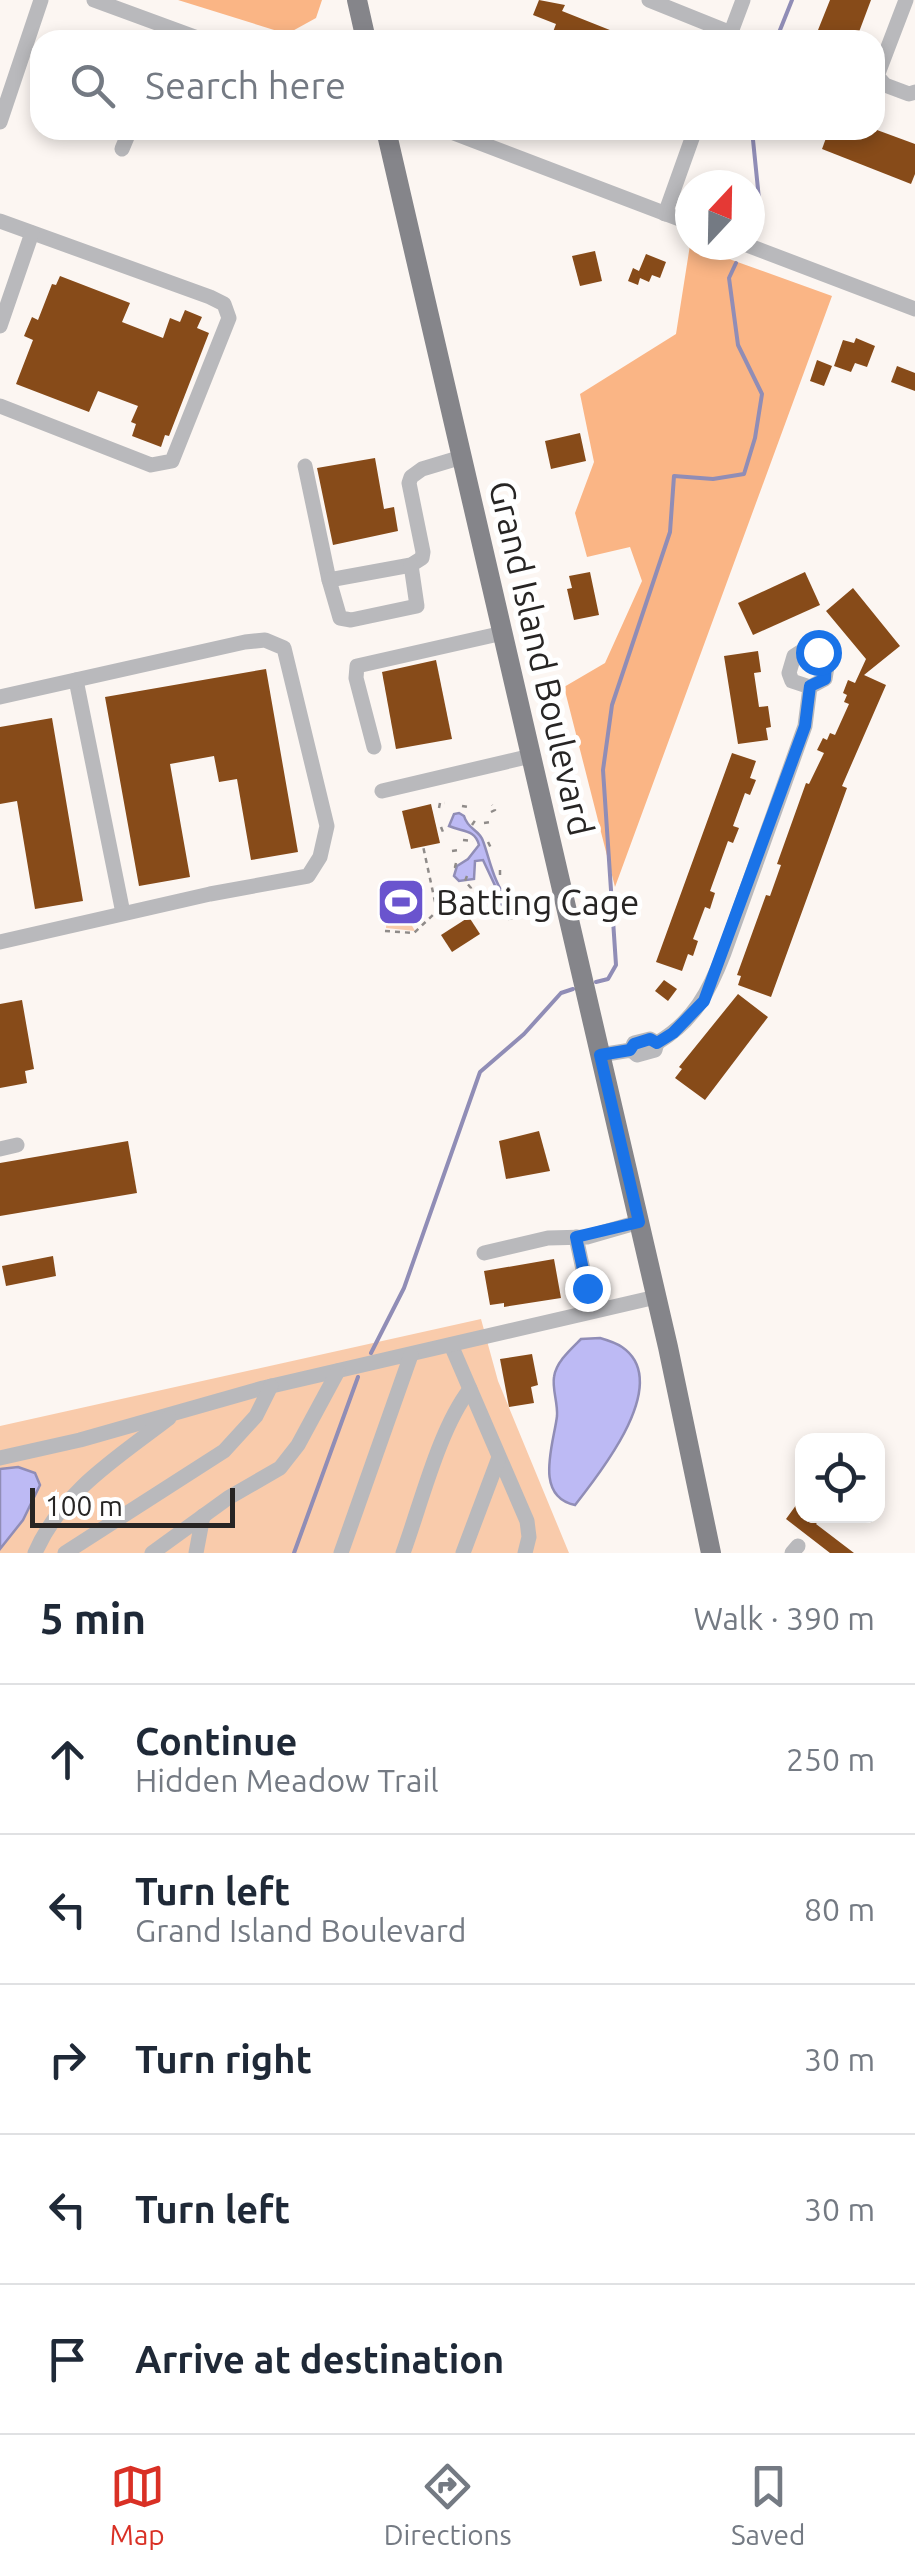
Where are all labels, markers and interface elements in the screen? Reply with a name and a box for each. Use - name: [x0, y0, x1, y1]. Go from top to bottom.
- search box: [30, 30, 885, 140]
- icon: search: [65, 58, 120, 113]
- text: Search here: [145, 64, 346, 106]
- north arrow: [675, 170, 765, 260]
- street label: Grand Island Boulevard: [482, 477, 602, 839]
- route start: [796, 630, 842, 676]
- sports icon: Batting Cage: [375, 876, 427, 928]
- place label: Batting Cage: [436, 882, 639, 922]
- route end: [565, 1266, 611, 1312]
- map controls: [795, 1433, 885, 1523]
- button: locate: [795, 1433, 885, 1523]
- scale bar: [30, 1483, 235, 1528]
- text: 100 m: [45, 1490, 123, 1521]
- text: 5 min: [40, 1595, 146, 1642]
- text: Walk · 390 m: [693, 1600, 875, 1636]
- text: Continue: [135, 1720, 297, 1762]
- icon: ahead: [40, 1732, 95, 1787]
- text: 250 m: [786, 1741, 875, 1777]
- text: Hidden Meadow Trail: [135, 1762, 439, 1798]
- text: Turn left: [135, 1870, 290, 1912]
- icon: left: [40, 1882, 95, 1937]
- text: 80 m: [804, 1891, 875, 1927]
- text: Grand Island Boulevard: [135, 1912, 467, 1948]
- icon: right: [40, 2032, 95, 2087]
- text: Turn right: [135, 2038, 312, 2080]
- text: 30 m: [804, 2041, 875, 2077]
- icon: left: [40, 2182, 95, 2237]
- text: Turn left: [135, 2188, 290, 2230]
- text: 30 m: [804, 2191, 875, 2227]
- icon: arrive: [40, 2332, 95, 2387]
- text: Arrive at destination: [135, 2338, 504, 2380]
- tab: Map: [110, 2459, 165, 2550]
- tab: Directions: [384, 2459, 512, 2550]
- tab: Saved: [731, 2459, 805, 2550]

